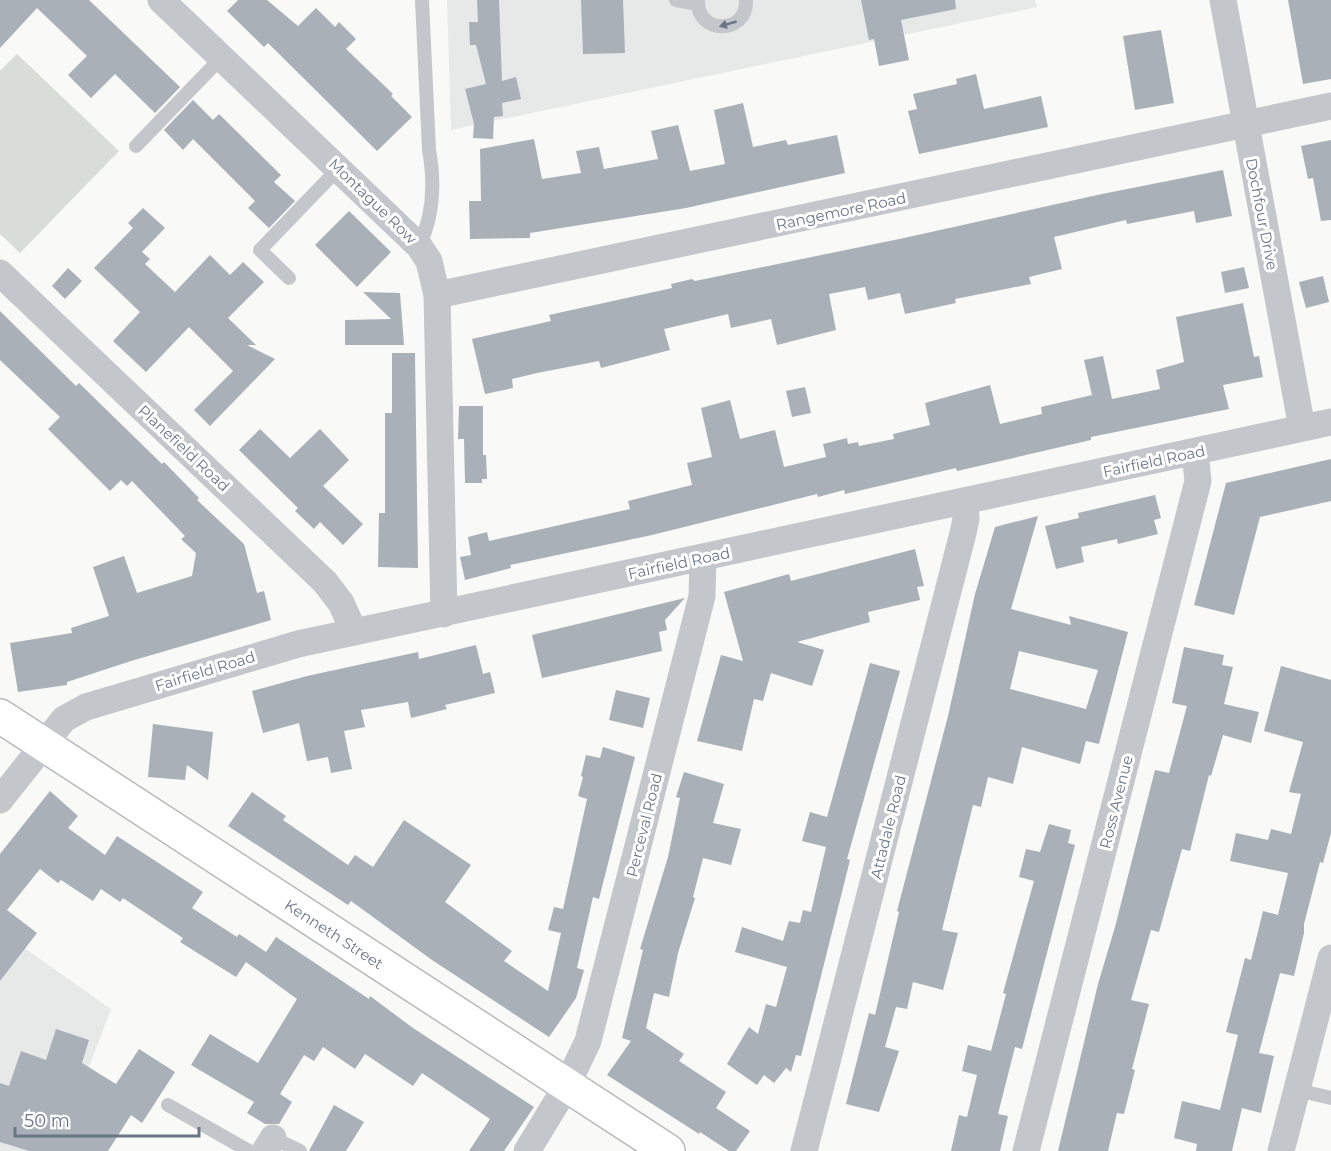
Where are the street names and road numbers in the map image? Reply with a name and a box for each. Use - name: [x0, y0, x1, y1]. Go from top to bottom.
- street label: Montague Row: [325, 154, 422, 248]
- street label: Dochfour Drive: [1242, 156, 1282, 272]
- street label: Rangemore Road: [774, 188, 908, 234]
- street label: Planefield Road: [134, 401, 234, 495]
- street label: Fairfield Road: [1101, 441, 1207, 481]
- street label: Fairfield Road: [626, 543, 732, 583]
- street label: Fairfield Road: [153, 647, 257, 695]
- street label: Ross Avenue: [1095, 753, 1137, 851]
- street label: Perceval Road: [622, 771, 666, 879]
- street label: Attadale Road: [866, 773, 910, 881]
- street label: Kenneth Street: [281, 895, 387, 973]

